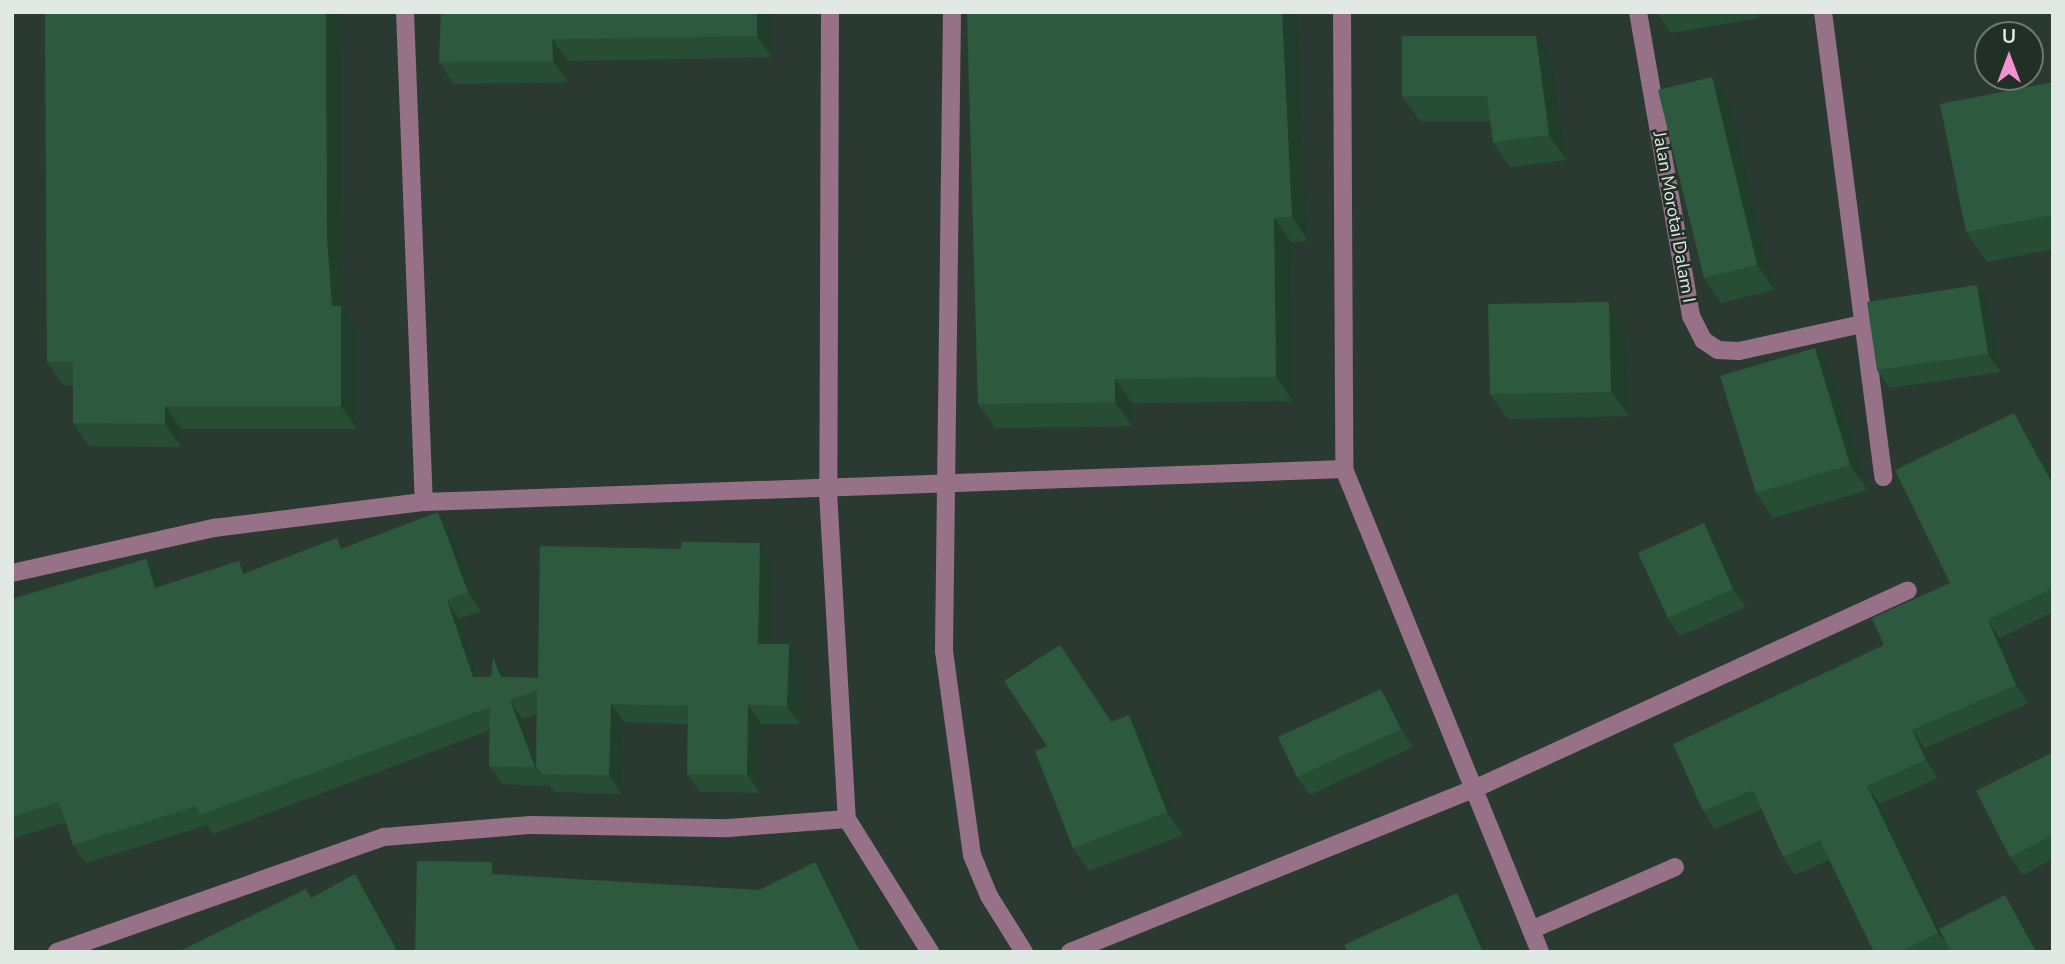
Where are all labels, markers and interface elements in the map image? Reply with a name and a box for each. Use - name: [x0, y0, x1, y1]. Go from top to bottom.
- north arrow: [1974, 21, 2044, 91]
- text: U: [2002, 24, 2016, 50]
- street label: Jalan Morotai Dalam I: [1648, 130, 1700, 304]

